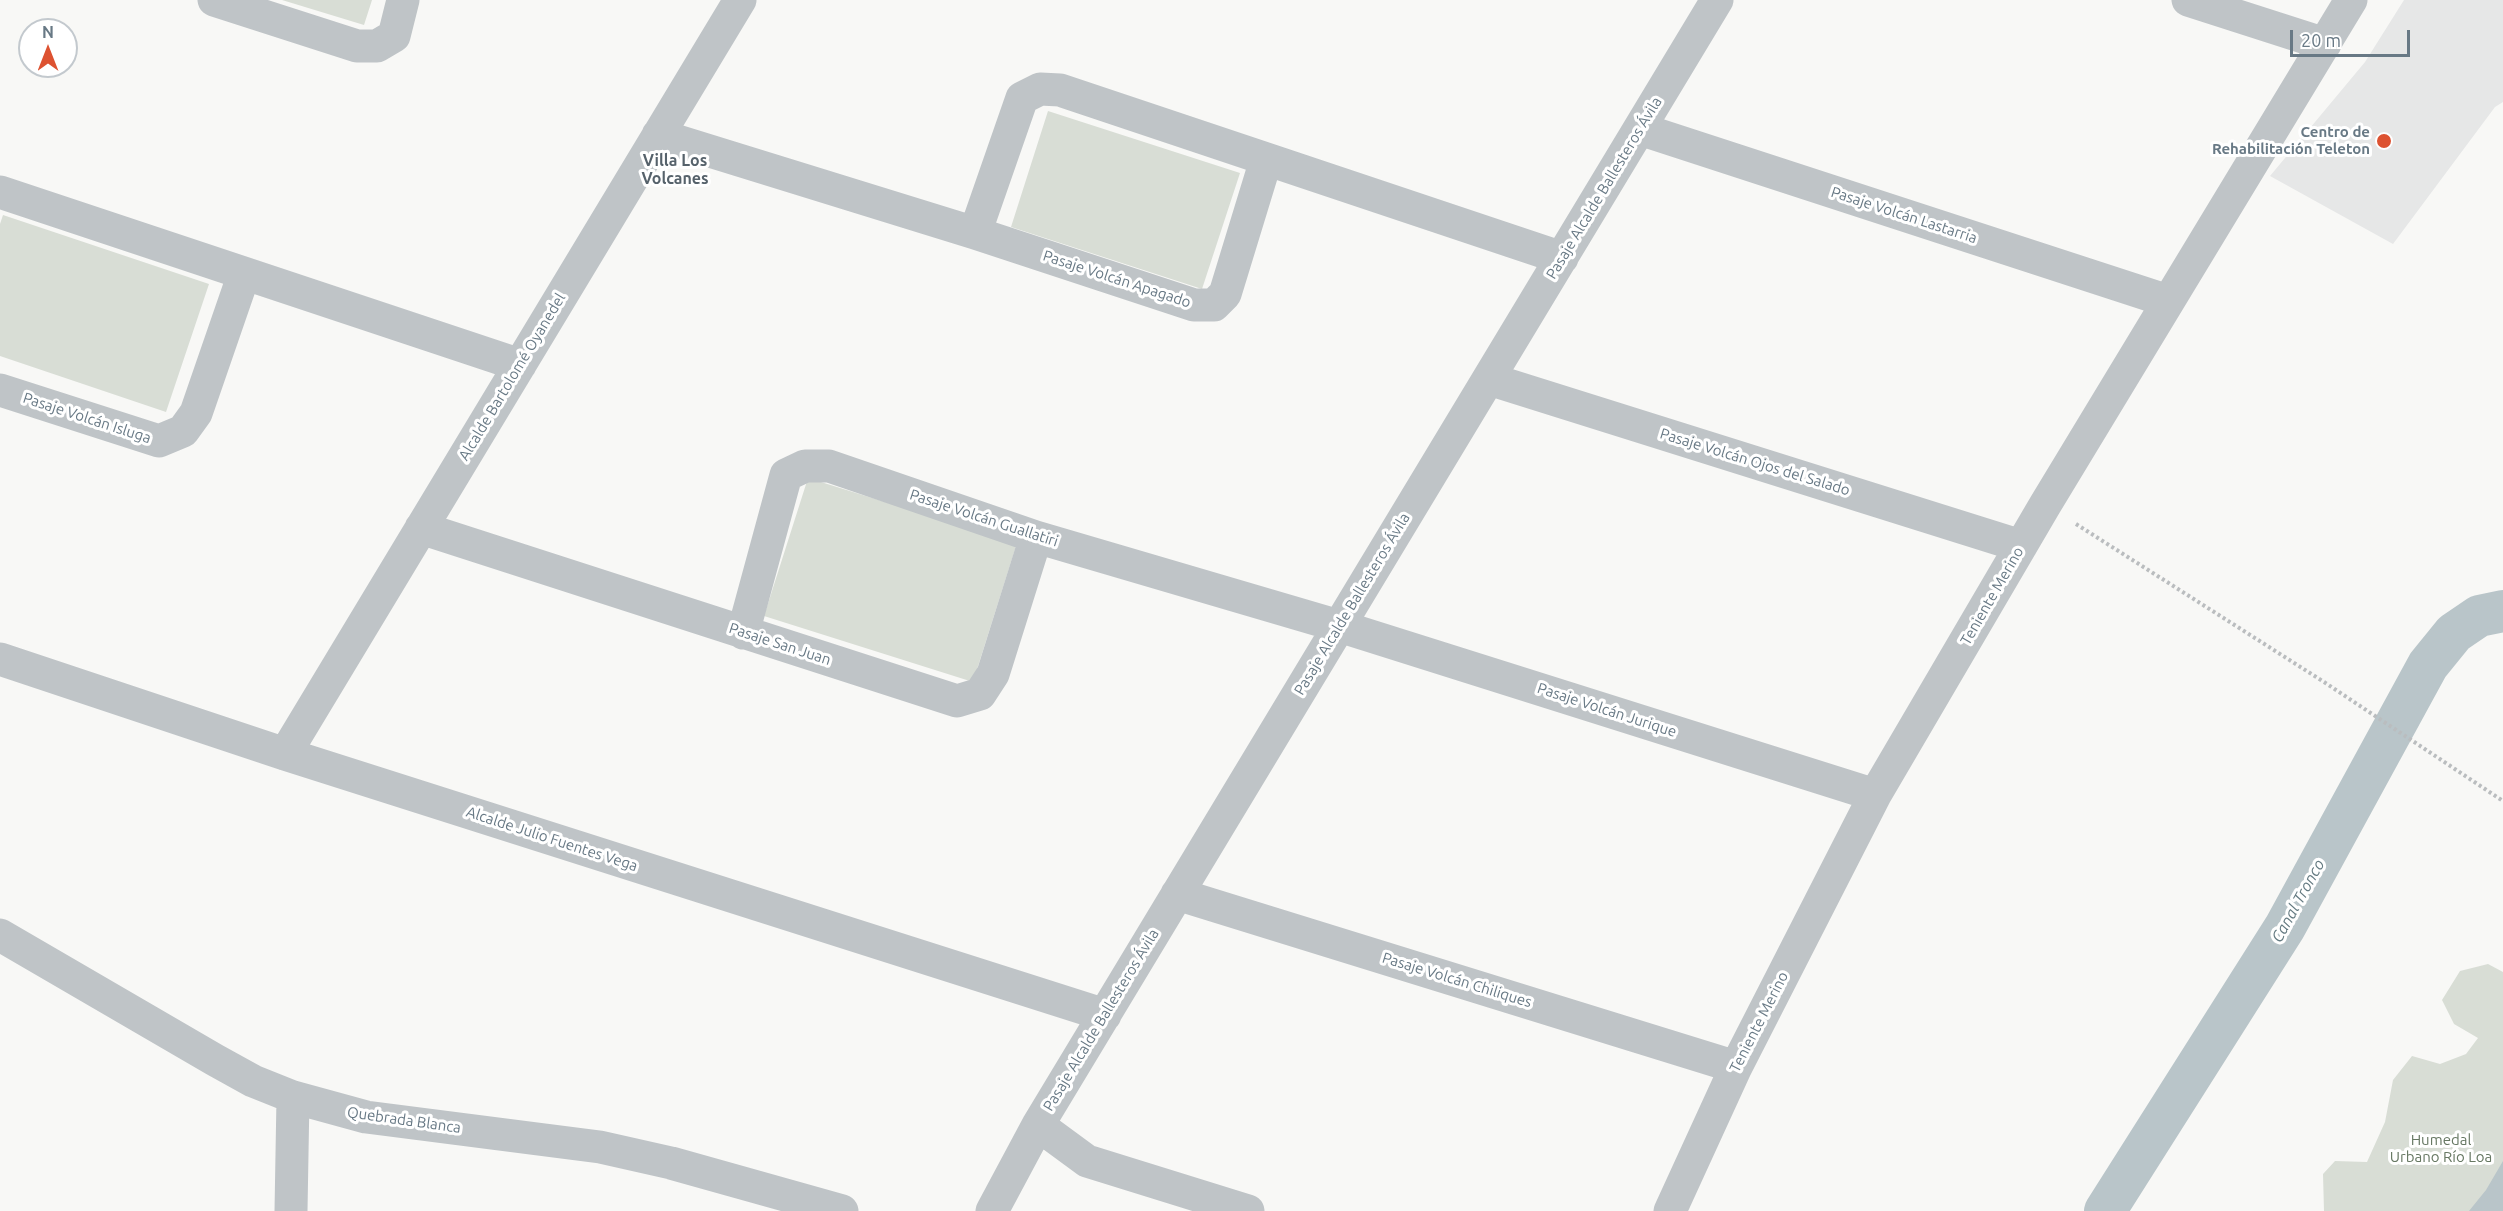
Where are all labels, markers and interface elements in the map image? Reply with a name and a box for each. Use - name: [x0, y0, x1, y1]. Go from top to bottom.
- north arrow: [18, 18, 78, 78]
- scale bar: [2293, 18, 2413, 56]
- text: N: [42, 23, 54, 41]
- text: 20 m: [2301, 30, 2341, 50]
- street label: Pasaje Alcalde Ballesteros Ávila: [1542, 94, 1666, 282]
- place label: Centro de Rehabilitación Teleton: [2212, 123, 2370, 158]
- marker: Centro de Rehabilitación Teleton: [2375, 132, 2393, 150]
- district label: Villa Los Volcanes: [641, 151, 709, 189]
- street label: Pasaje Volcán Lastarria: [1829, 183, 1979, 247]
- street label: Pasaje Volcán Apagado: [1041, 247, 1193, 311]
- street label: Alcalde Bartolomé Oyanedel: [455, 290, 569, 464]
- street label: Pasaje Volcán Isluga: [21, 389, 153, 447]
- street label: Pasaje Volcán Ojos del Salado: [1658, 424, 1852, 500]
- street label: Pasaje Volcán Guallatiri: [907, 485, 1061, 551]
- street label: Pasaje Alcalde Ballesteros Ávila: [1290, 510, 1414, 698]
- street label: Teniente Merino: [1957, 544, 2027, 648]
- street label: Pasaje San Juan: [727, 619, 833, 669]
- street label: Pasaje Volcán Jurique: [1535, 679, 1679, 741]
- street label: Alcalde Julio Fuentes Vega: [464, 803, 640, 875]
- water label: Canal Tronco: [2267, 856, 2329, 946]
- street label: Pasaje Alcalde Ballesteros Ávila: [1039, 926, 1163, 1114]
- street label: Pasaje Volcán Chiliques: [1380, 949, 1534, 1011]
- street label: Teniente Merino: [1726, 969, 1792, 1075]
- street label: Quebrada Blanca: [346, 1103, 462, 1137]
- park label: Humedal Urbano Río Loa: [2390, 1131, 2492, 1166]

